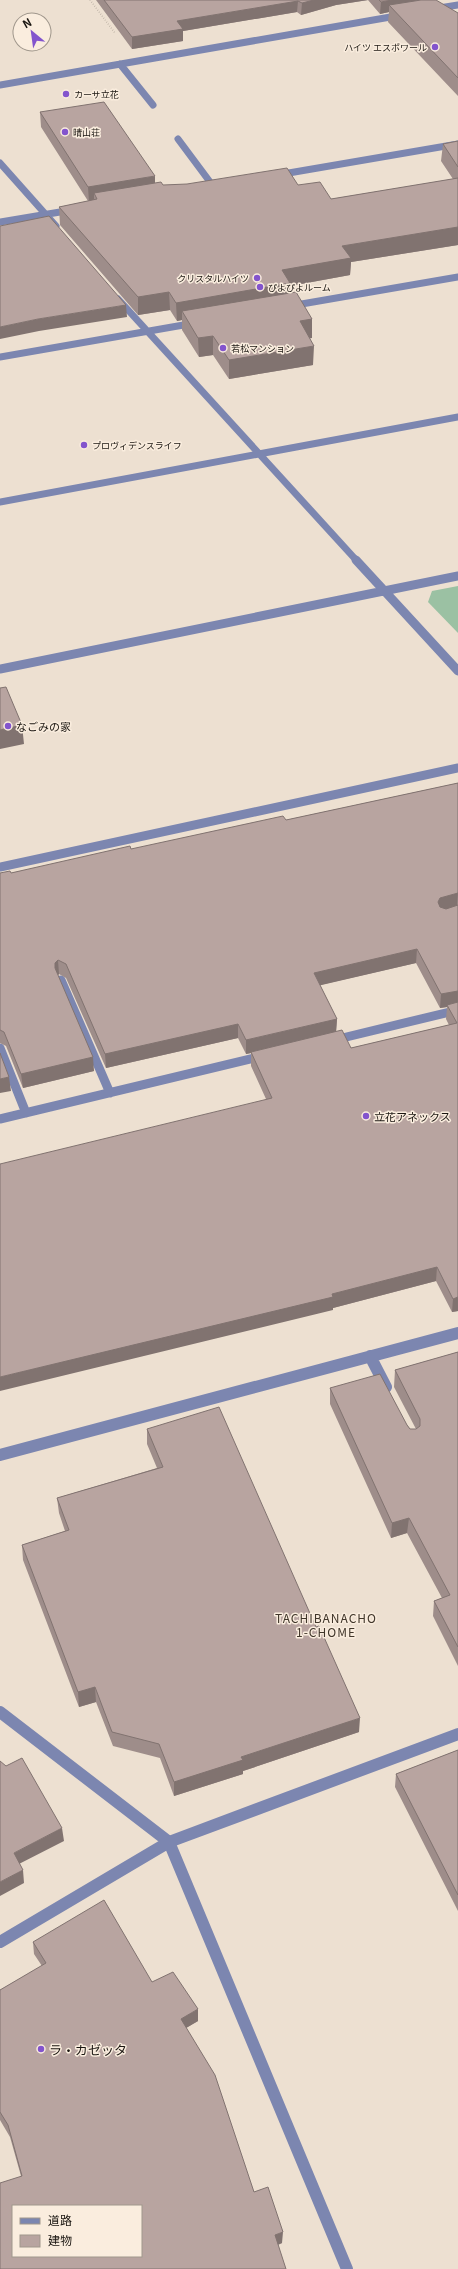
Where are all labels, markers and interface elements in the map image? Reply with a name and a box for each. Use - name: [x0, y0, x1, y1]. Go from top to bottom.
- north arrow: [12, 12, 52, 52]
- text: N: [19, 13, 34, 31]
- place label: ハイツ エスポワール: [344, 41, 427, 54]
- marker: ハイツ エスポワール: [430, 42, 440, 52]
- place label: カーサ立花: [74, 88, 119, 101]
- marker: カーサ立花: [61, 89, 71, 99]
- place label: 晴山荘: [73, 126, 100, 139]
- marker: 晴山荘: [60, 127, 70, 137]
- place label: クリスタルハイツ: [177, 272, 249, 285]
- marker: クリスタルハイツ: [252, 273, 262, 283]
- place label: ぴよぴよルーム: [268, 281, 331, 294]
- marker: ぴよぴよルーム: [255, 282, 265, 292]
- place label: 若松マンション: [231, 342, 294, 355]
- marker: 若松マンション: [218, 343, 228, 353]
- place label: プロヴィデンスライフ: [92, 439, 182, 452]
- marker: プロヴィデンスライフ: [79, 440, 89, 450]
- place label: なごみの家: [16, 718, 71, 734]
- marker: なごみの家: [3, 721, 13, 731]
- place label: 立花アネックス: [374, 1108, 451, 1124]
- marker: 立花アネックス: [361, 1111, 371, 1121]
- district label: TACHIBANACHO 1-CHOME: [275, 1609, 377, 1640]
- place label: ラ・カゼッタ: [49, 2040, 127, 2059]
- marker: ラ・カゼッタ: [36, 2044, 46, 2054]
- legend: [12, 2205, 142, 2257]
- text: 道路: [48, 2211, 72, 2228]
- text: 建物: [48, 2231, 72, 2248]

